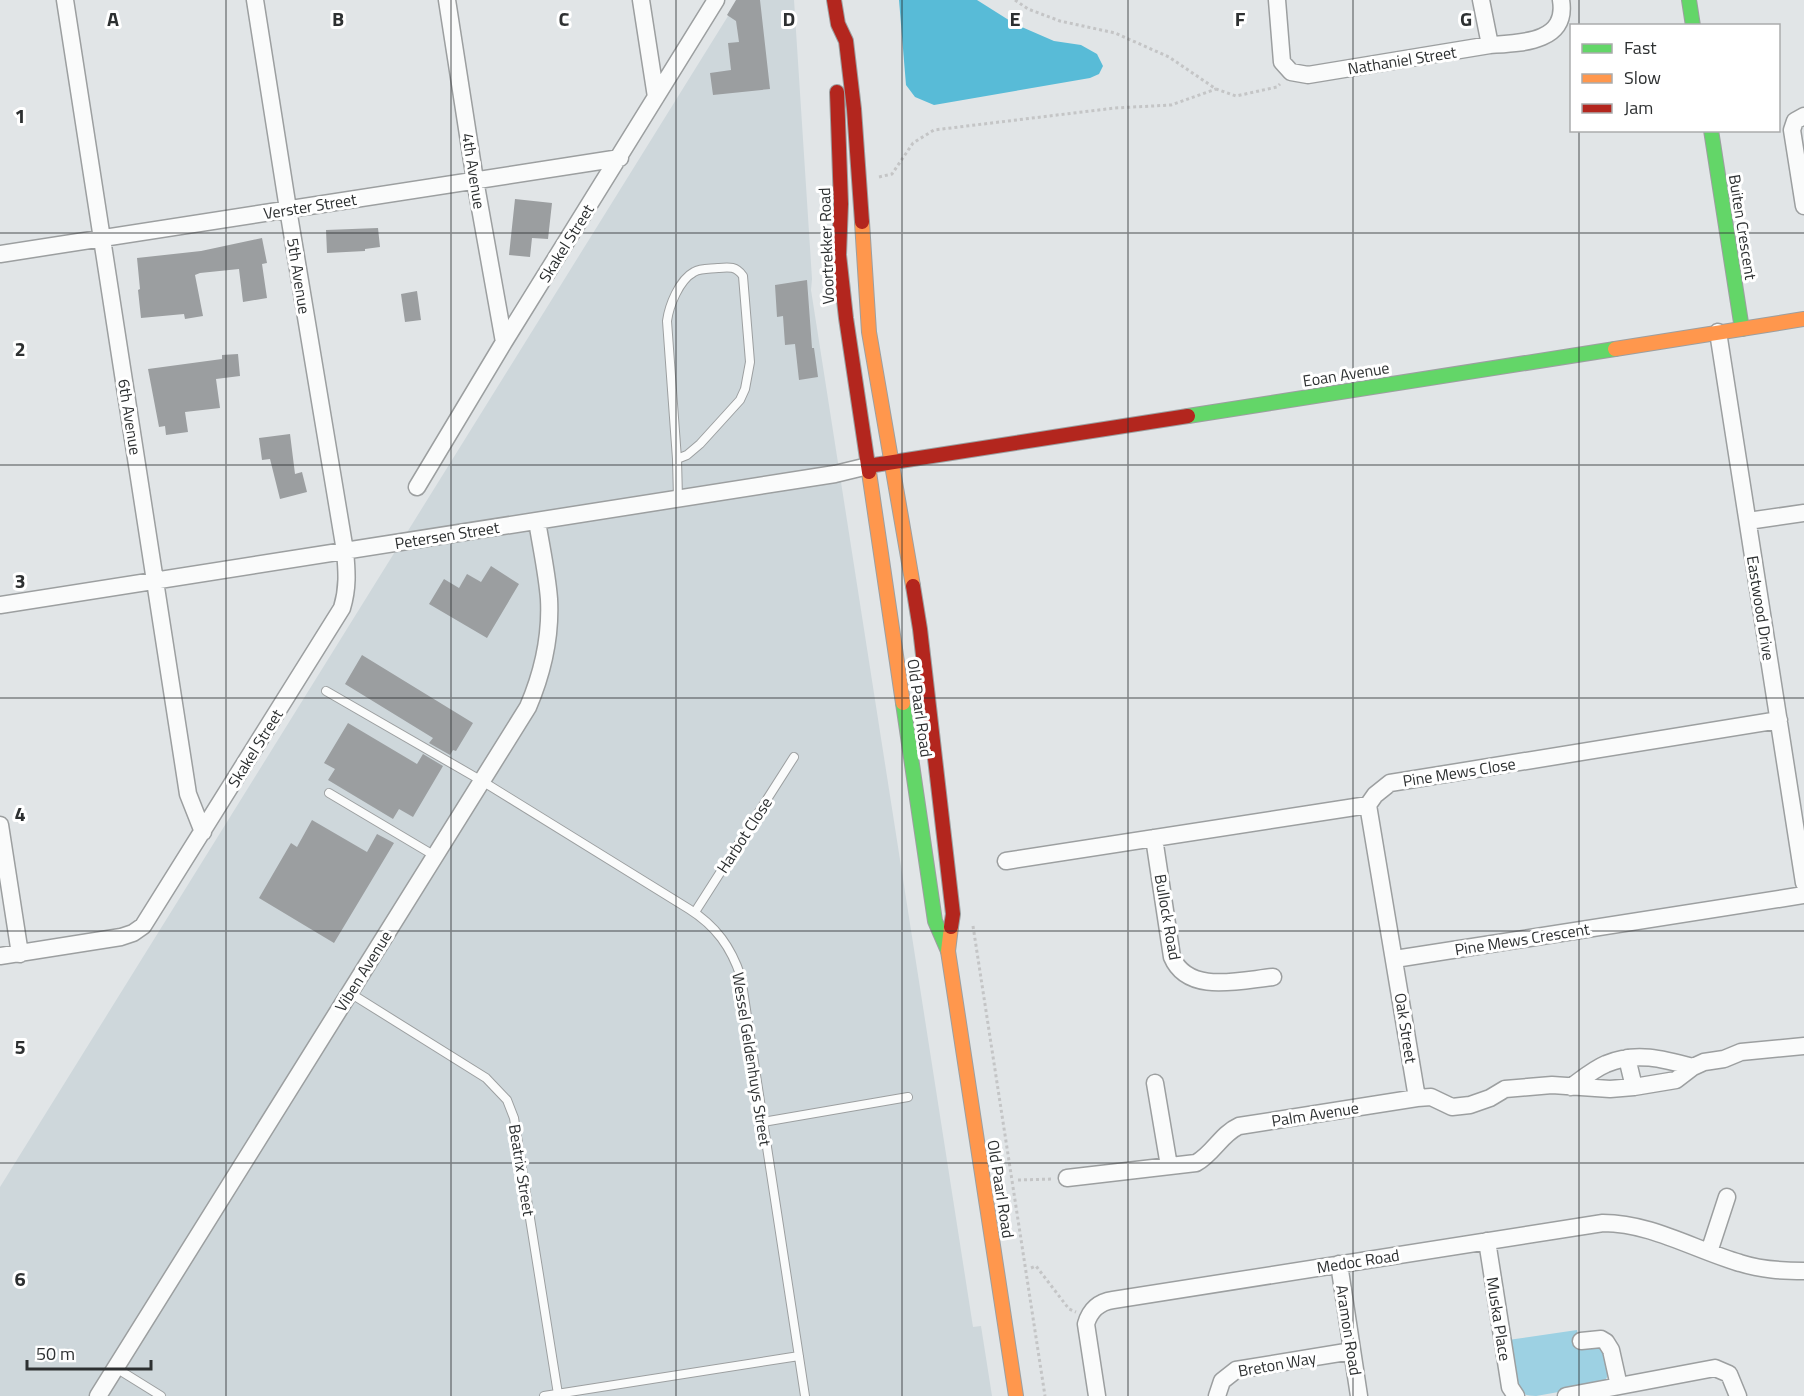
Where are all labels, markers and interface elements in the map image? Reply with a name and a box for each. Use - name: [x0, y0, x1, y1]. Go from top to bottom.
- text: A: [107, 3, 119, 34]
- text: B: [332, 3, 344, 34]
- text: C: [559, 3, 570, 34]
- text: D: [783, 3, 795, 34]
- text: E: [1009, 3, 1021, 34]
- text: F: [1235, 3, 1246, 34]
- text: G: [1460, 3, 1472, 34]
- legend: [1570, 24, 1780, 132]
- text: Fast: [1624, 34, 1657, 61]
- street label: Nathaniel Street: [1346, 40, 1458, 80]
- text: Slow: [1624, 64, 1661, 91]
- text: Jam: [1624, 94, 1653, 121]
- text: 1: [14, 100, 26, 131]
- street label: 4th Avenue: [456, 131, 492, 211]
- street label: Buiten Crescent: [1723, 173, 1763, 282]
- street label: Verster Street: [262, 187, 359, 225]
- street label: Voortrekker Road: [812, 187, 840, 305]
- street label: Skakel Street: [532, 199, 600, 287]
- street label: 5th Avenue: [281, 236, 317, 316]
- text: 2: [14, 333, 26, 364]
- street label: Eoan Avenue: [1301, 355, 1391, 393]
- street label: 6th Avenue: [112, 377, 148, 457]
- street label: Petersen Street: [393, 515, 501, 555]
- street label: Eastwood Drive: [1741, 554, 1781, 662]
- text: 3: [14, 565, 26, 596]
- street label: Old Paarl Road: [901, 657, 939, 759]
- street label: Skakel Street: [221, 704, 289, 792]
- street label: Pine Mews Close: [1401, 751, 1517, 793]
- street label: Harbot Close: [710, 792, 778, 878]
- text: 4: [14, 798, 26, 829]
- street label: Bullock Road: [1149, 872, 1187, 962]
- street label: Pine Mews Crescent: [1453, 916, 1592, 962]
- street label: Viben Avenue: [329, 926, 397, 1016]
- street label: Wessel Geldenhuys Street: [726, 970, 778, 1148]
- street label: Oak Street: [1389, 991, 1423, 1065]
- text: 5: [14, 1031, 26, 1062]
- street label: Palm Avenue: [1270, 1095, 1360, 1133]
- street label: Beatrix Street: [503, 1122, 541, 1218]
- street label: Old Paarl Road: [981, 1138, 1021, 1240]
- street label: Medoc Road: [1315, 1243, 1401, 1279]
- text: 6: [14, 1263, 26, 1294]
- street label: Muska Place: [1481, 1275, 1517, 1363]
- street label: Aramon Road: [1330, 1283, 1368, 1377]
- scale bar: [27, 1333, 152, 1371]
- text: 50 m: [36, 1340, 75, 1367]
- street label: Breton Way: [1236, 1345, 1318, 1383]

